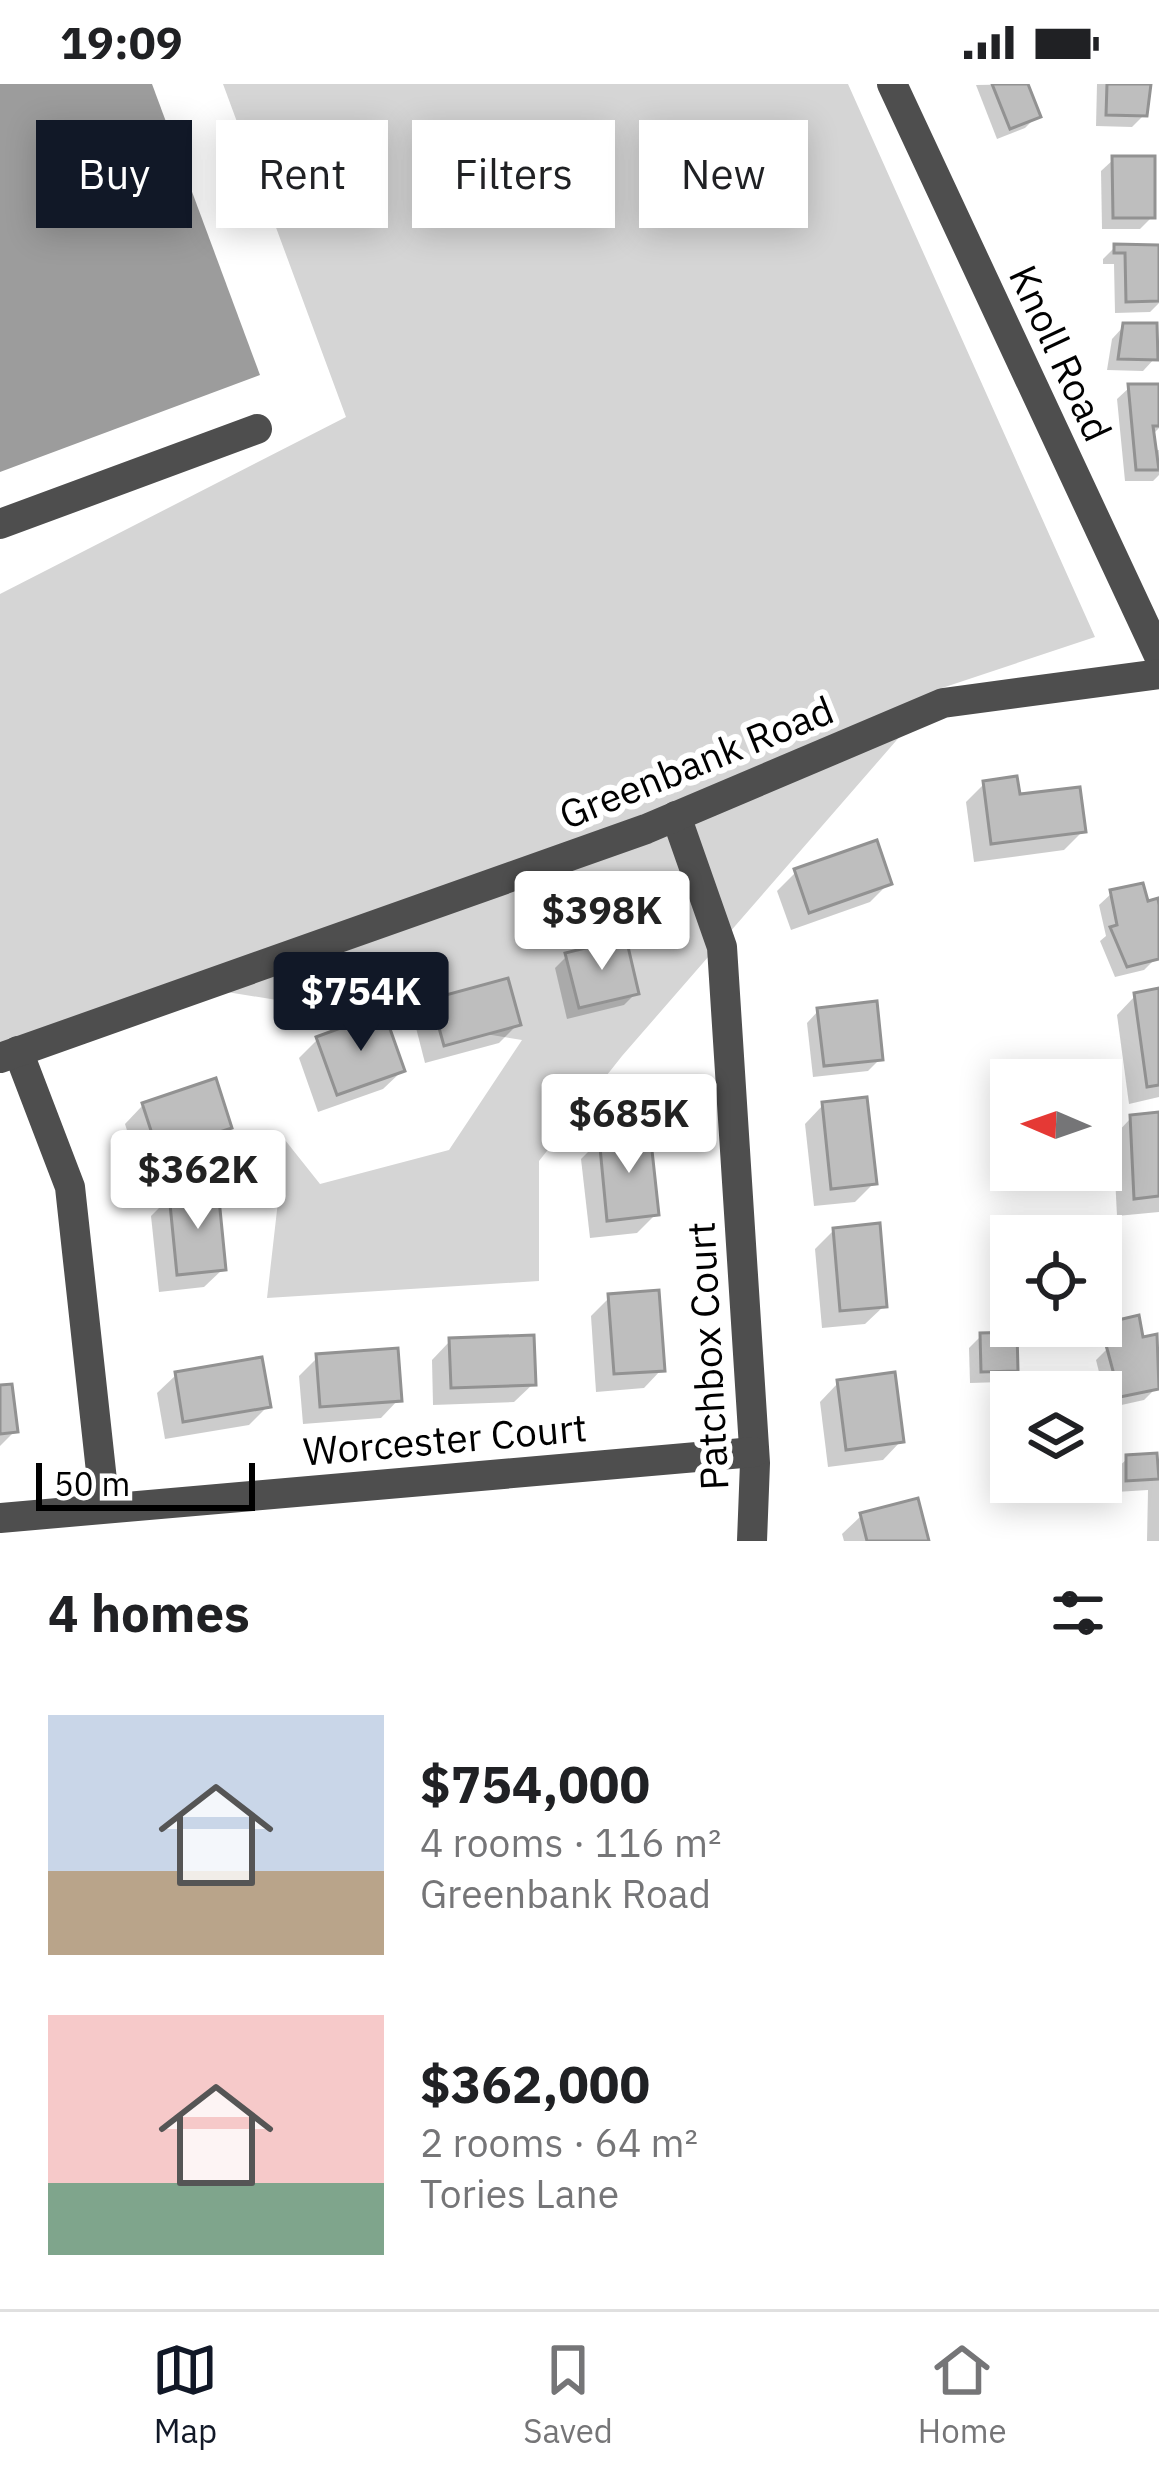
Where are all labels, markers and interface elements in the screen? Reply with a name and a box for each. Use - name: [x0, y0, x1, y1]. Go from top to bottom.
- text: 19:09: [60, 13, 183, 71]
- chip: Buy: [36, 120, 192, 228]
- chip: Rent: [216, 120, 388, 228]
- chip: Filters: [412, 120, 615, 228]
- chip: New: [639, 120, 808, 228]
- street label: Knoll Road: [998, 257, 1124, 449]
- street label: Greenbank Road: [551, 684, 841, 840]
- pin: $398K: [518, 871, 686, 973]
- text: $398K: [542, 884, 662, 935]
- pin: $754K: [277, 952, 445, 1054]
- text: $754K: [301, 965, 421, 1016]
- north arrow: [990, 1059, 1122, 1191]
- map controls: [990, 1059, 1122, 1503]
- pin: $685K: [545, 1074, 713, 1176]
- text: $685K: [569, 1087, 689, 1138]
- pin: $362K: [114, 1130, 282, 1232]
- text: $362K: [138, 1143, 258, 1194]
- button: locate: [990, 1215, 1122, 1347]
- street label: Patchbox Court: [675, 1220, 739, 1492]
- button: layers: [990, 1371, 1122, 1503]
- street label: Worcester Court: [301, 1401, 589, 1477]
- scale bar: [36, 1457, 255, 1510]
- text: 50 m: [54, 1462, 130, 1505]
- text: 4 homes: [48, 1580, 250, 1646]
- icon: filters: [1045, 1580, 1111, 1646]
- text: $754,000: [420, 1751, 650, 1817]
- icon: home: [144, 1763, 288, 1907]
- text: 4 rooms · 116 m²: [420, 1817, 722, 1868]
- text: Greenbank Road: [420, 1868, 711, 1919]
- text: $362,000: [420, 2051, 650, 2117]
- icon: home: [144, 2063, 288, 2207]
- text: 2 rooms · 64 m²: [420, 2117, 698, 2168]
- text: Tories Lane: [420, 2168, 619, 2219]
- tab: Map: [152, 2337, 218, 2452]
- tab: Saved: [523, 2337, 613, 2452]
- tab: Home: [918, 2337, 1007, 2452]

